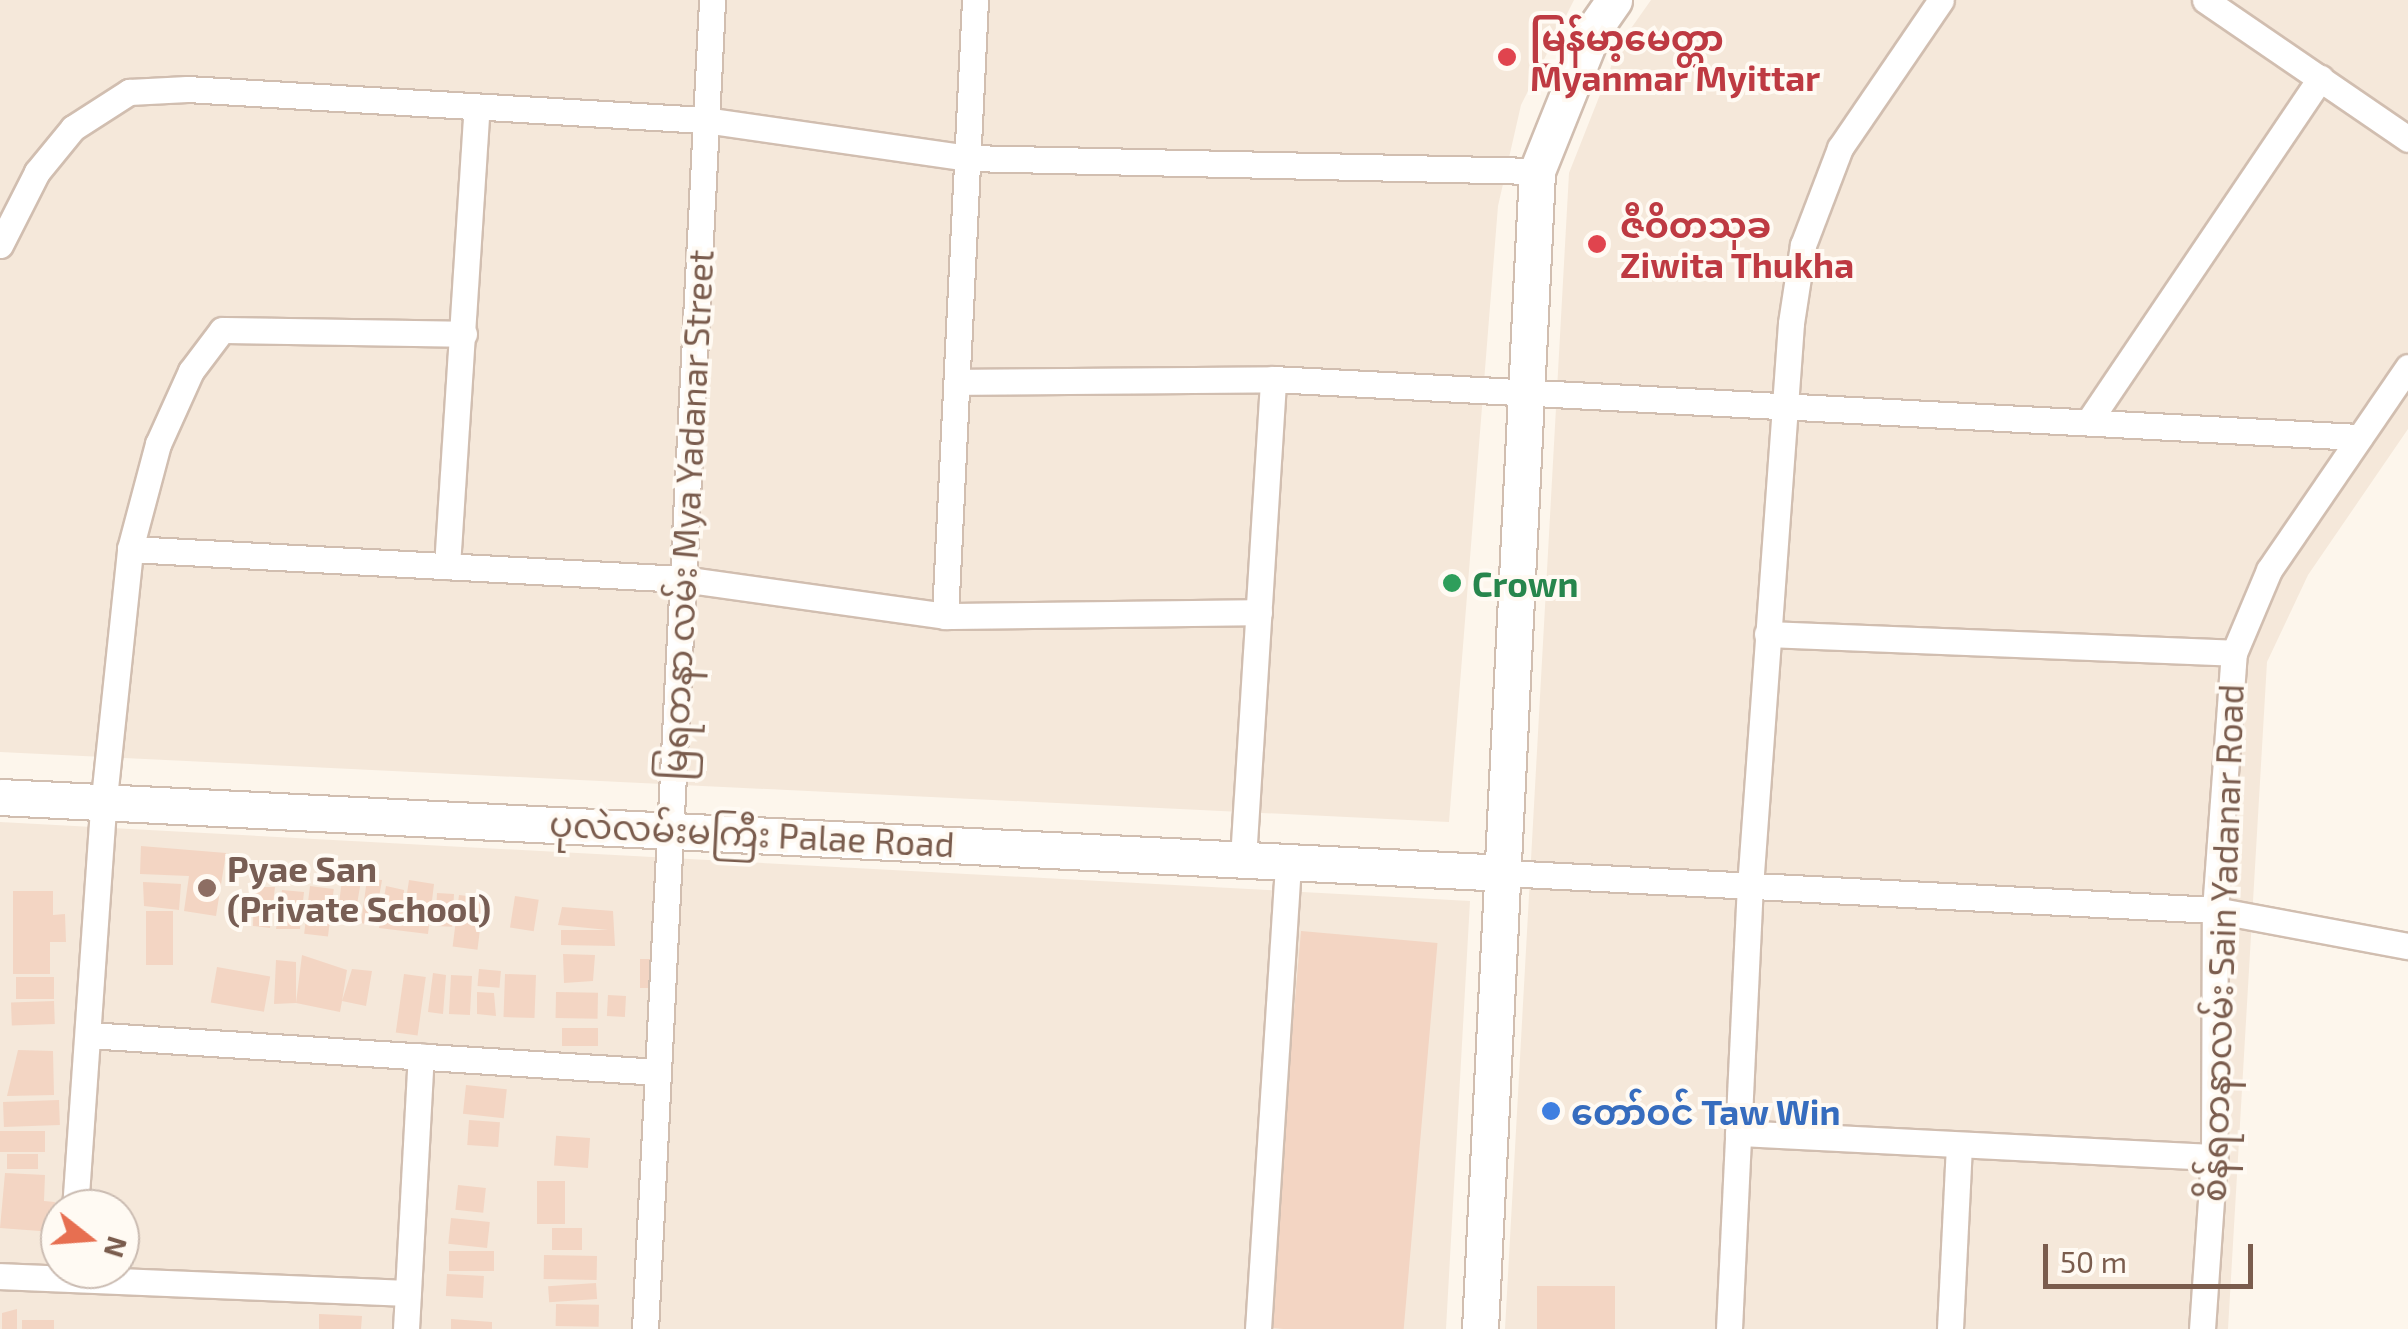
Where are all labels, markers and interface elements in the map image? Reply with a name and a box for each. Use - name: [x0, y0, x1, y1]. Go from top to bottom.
- place label: မြန်မာ့မေတ္တာ Myanmar Myittar: [1530, 16, 1821, 98]
- marker: မြန်မာ့မေတ္တာ Myanmar Myittar: [1494, 44, 1520, 70]
- place label: ဇီဝိတသုခ Ziwita Thukha: [1620, 203, 1855, 285]
- marker: ဇီဝိတသုခ Ziwita Thukha: [1584, 231, 1610, 257]
- street label: မြရတနာ လမ်း Mya Yadanar Street: [651, 248, 721, 782]
- place label: Crown: [1472, 562, 1578, 604]
- marker: Crown: [1441, 572, 1463, 594]
- street label: စိန်ရတနာလမ်း Sain Yadanar Road: [2191, 682, 2251, 1204]
- street label: ပုလဲလမ်းမကြီး Palae Road: [548, 801, 956, 865]
- place label: Pyae San (Private School): [227, 847, 491, 929]
- marker: Pyae San (Private School): [196, 877, 218, 899]
- place label: တော်ဝင် Taw Win: [1571, 1090, 1841, 1132]
- marker: တော်ဝင် Taw Win: [1540, 1100, 1562, 1122]
- north arrow: [40, 1189, 140, 1289]
- scale bar: [2048, 1224, 2258, 1286]
- text: N: [98, 1233, 136, 1262]
- text: 50 m: [2060, 1243, 2127, 1279]

